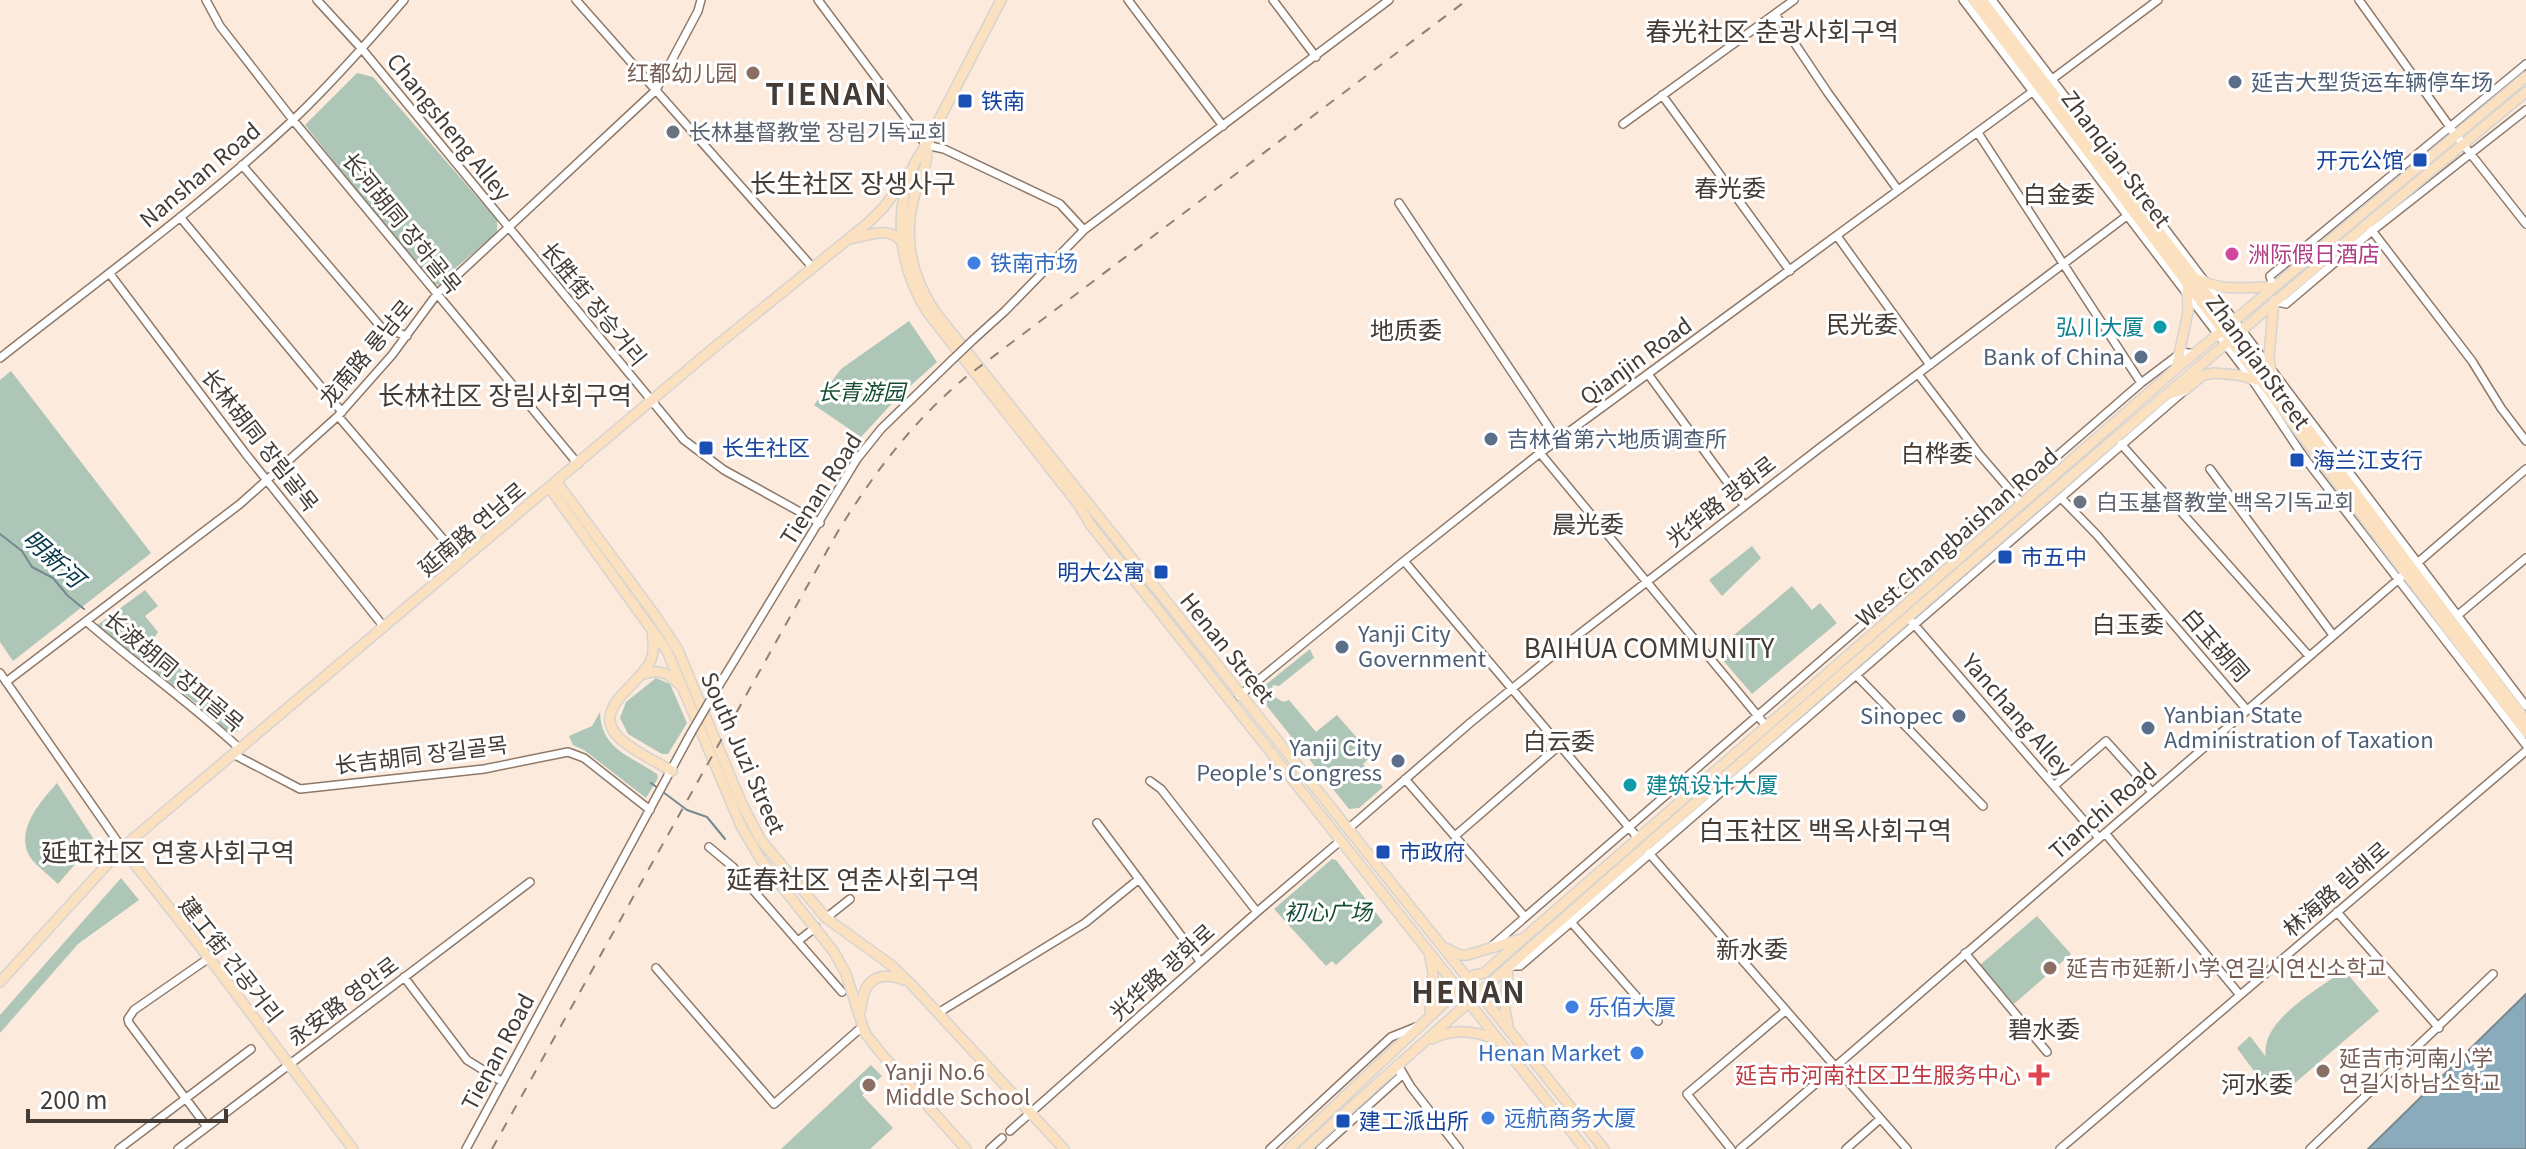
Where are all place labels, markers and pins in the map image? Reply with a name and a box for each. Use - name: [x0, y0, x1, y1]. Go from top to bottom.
- place label: 红都幼儿园: [627, 55, 737, 87]
- marker: 红都幼儿园: [744, 64, 762, 82]
- place label: 延吉大型货运车辆停车场: [2251, 64, 2493, 96]
- marker: 延吉大型货运车辆停车场: [2226, 73, 2244, 91]
- place label: 铁南: [981, 83, 1025, 115]
- marker: 铁南: [956, 92, 974, 110]
- place label: 长林基督教堂 장림기독교회: [689, 114, 947, 146]
- marker: 长林基督教堂 장림기독교회: [664, 123, 682, 141]
- place label: 开元公馆: [2316, 142, 2404, 174]
- marker: 开元公馆: [2411, 151, 2429, 169]
- place label: 洲际假日酒店: [2248, 236, 2380, 268]
- place label: 铁南市场: [990, 245, 1078, 277]
- marker: 洲际假日酒店: [2223, 245, 2241, 263]
- marker: 铁南市场: [965, 254, 983, 272]
- place label: 弘川大厦: [2056, 309, 2144, 341]
- marker: 弘川大厦: [2151, 318, 2169, 336]
- place label: Bank of China: [1983, 339, 2125, 371]
- marker: Bank of China: [2132, 348, 2150, 366]
- place label: 吉林省第六地质调查所: [1507, 421, 1727, 453]
- place label: 长生社区: [722, 430, 810, 462]
- marker: 吉林省第六地质调查所: [1482, 430, 1500, 448]
- marker: 长生社区: [697, 439, 715, 457]
- place label: 海兰江支行: [2313, 442, 2423, 474]
- marker: 海兰江支行: [2288, 451, 2306, 469]
- place label: 白玉基督教堂 백옥기독교회: [2096, 484, 2354, 516]
- marker: 白玉基督教堂 백옥기독교회: [2071, 493, 2089, 511]
- place label: 市五中: [2021, 539, 2087, 571]
- marker: 市五中: [1996, 548, 2014, 566]
- place label: 明大公寓: [1057, 554, 1145, 586]
- marker: 明大公寓: [1152, 563, 1170, 581]
- place label: Yanji City Government: [1357, 616, 1486, 673]
- marker: Yanji City Government: [1333, 638, 1351, 656]
- place label: Yanbian State Administration of Taxation: [2163, 697, 2434, 754]
- place label: Sinopec: [1860, 698, 1943, 730]
- marker: Sinopec: [1950, 707, 1968, 725]
- marker: Yanbian State Administration of Taxation: [2139, 719, 2157, 737]
- place label: Yanji City People's Congress: [1196, 730, 1383, 787]
- marker: Yanji City People's Congress: [1389, 752, 1407, 770]
- place label: 建筑设计大厦: [1646, 767, 1778, 799]
- marker: 建筑设计大厦: [1621, 776, 1639, 794]
- place label: 市政府: [1399, 834, 1465, 866]
- marker: 市政府: [1374, 843, 1392, 861]
- place label: 延吉市延新小学 연길시연신소학교: [2066, 950, 2387, 982]
- marker: 延吉市延新小学 연길시연신소학교: [2041, 959, 2059, 977]
- place label: 乐佰大厦: [1588, 989, 1676, 1021]
- marker: 乐佰大厦: [1563, 998, 1581, 1016]
- place label: Henan Market: [1478, 1035, 1621, 1067]
- place label: 延吉市河南小学 연길시하남소학교: [2339, 1040, 2501, 1097]
- marker: Henan Market: [1628, 1044, 1646, 1062]
- place label: Yanji No.6 Middle School: [884, 1054, 1030, 1111]
- place label: 延吉市河南社区卫生服务中心: [1735, 1057, 2021, 1089]
- marker: 延吉市河南小学 연길시하남소학교: [2314, 1062, 2332, 1080]
- marker: 延吉市河南社区卫生服务中心: [2028, 1064, 2050, 1086]
- marker: Yanji No.6 Middle School: [860, 1076, 878, 1094]
- place label: 远航商务大厦: [1504, 1100, 1636, 1132]
- place label: 建工派出所: [1359, 1103, 1469, 1135]
- marker: 远航商务大厦: [1479, 1109, 1497, 1127]
- marker: 建工派出所: [1334, 1112, 1352, 1130]

